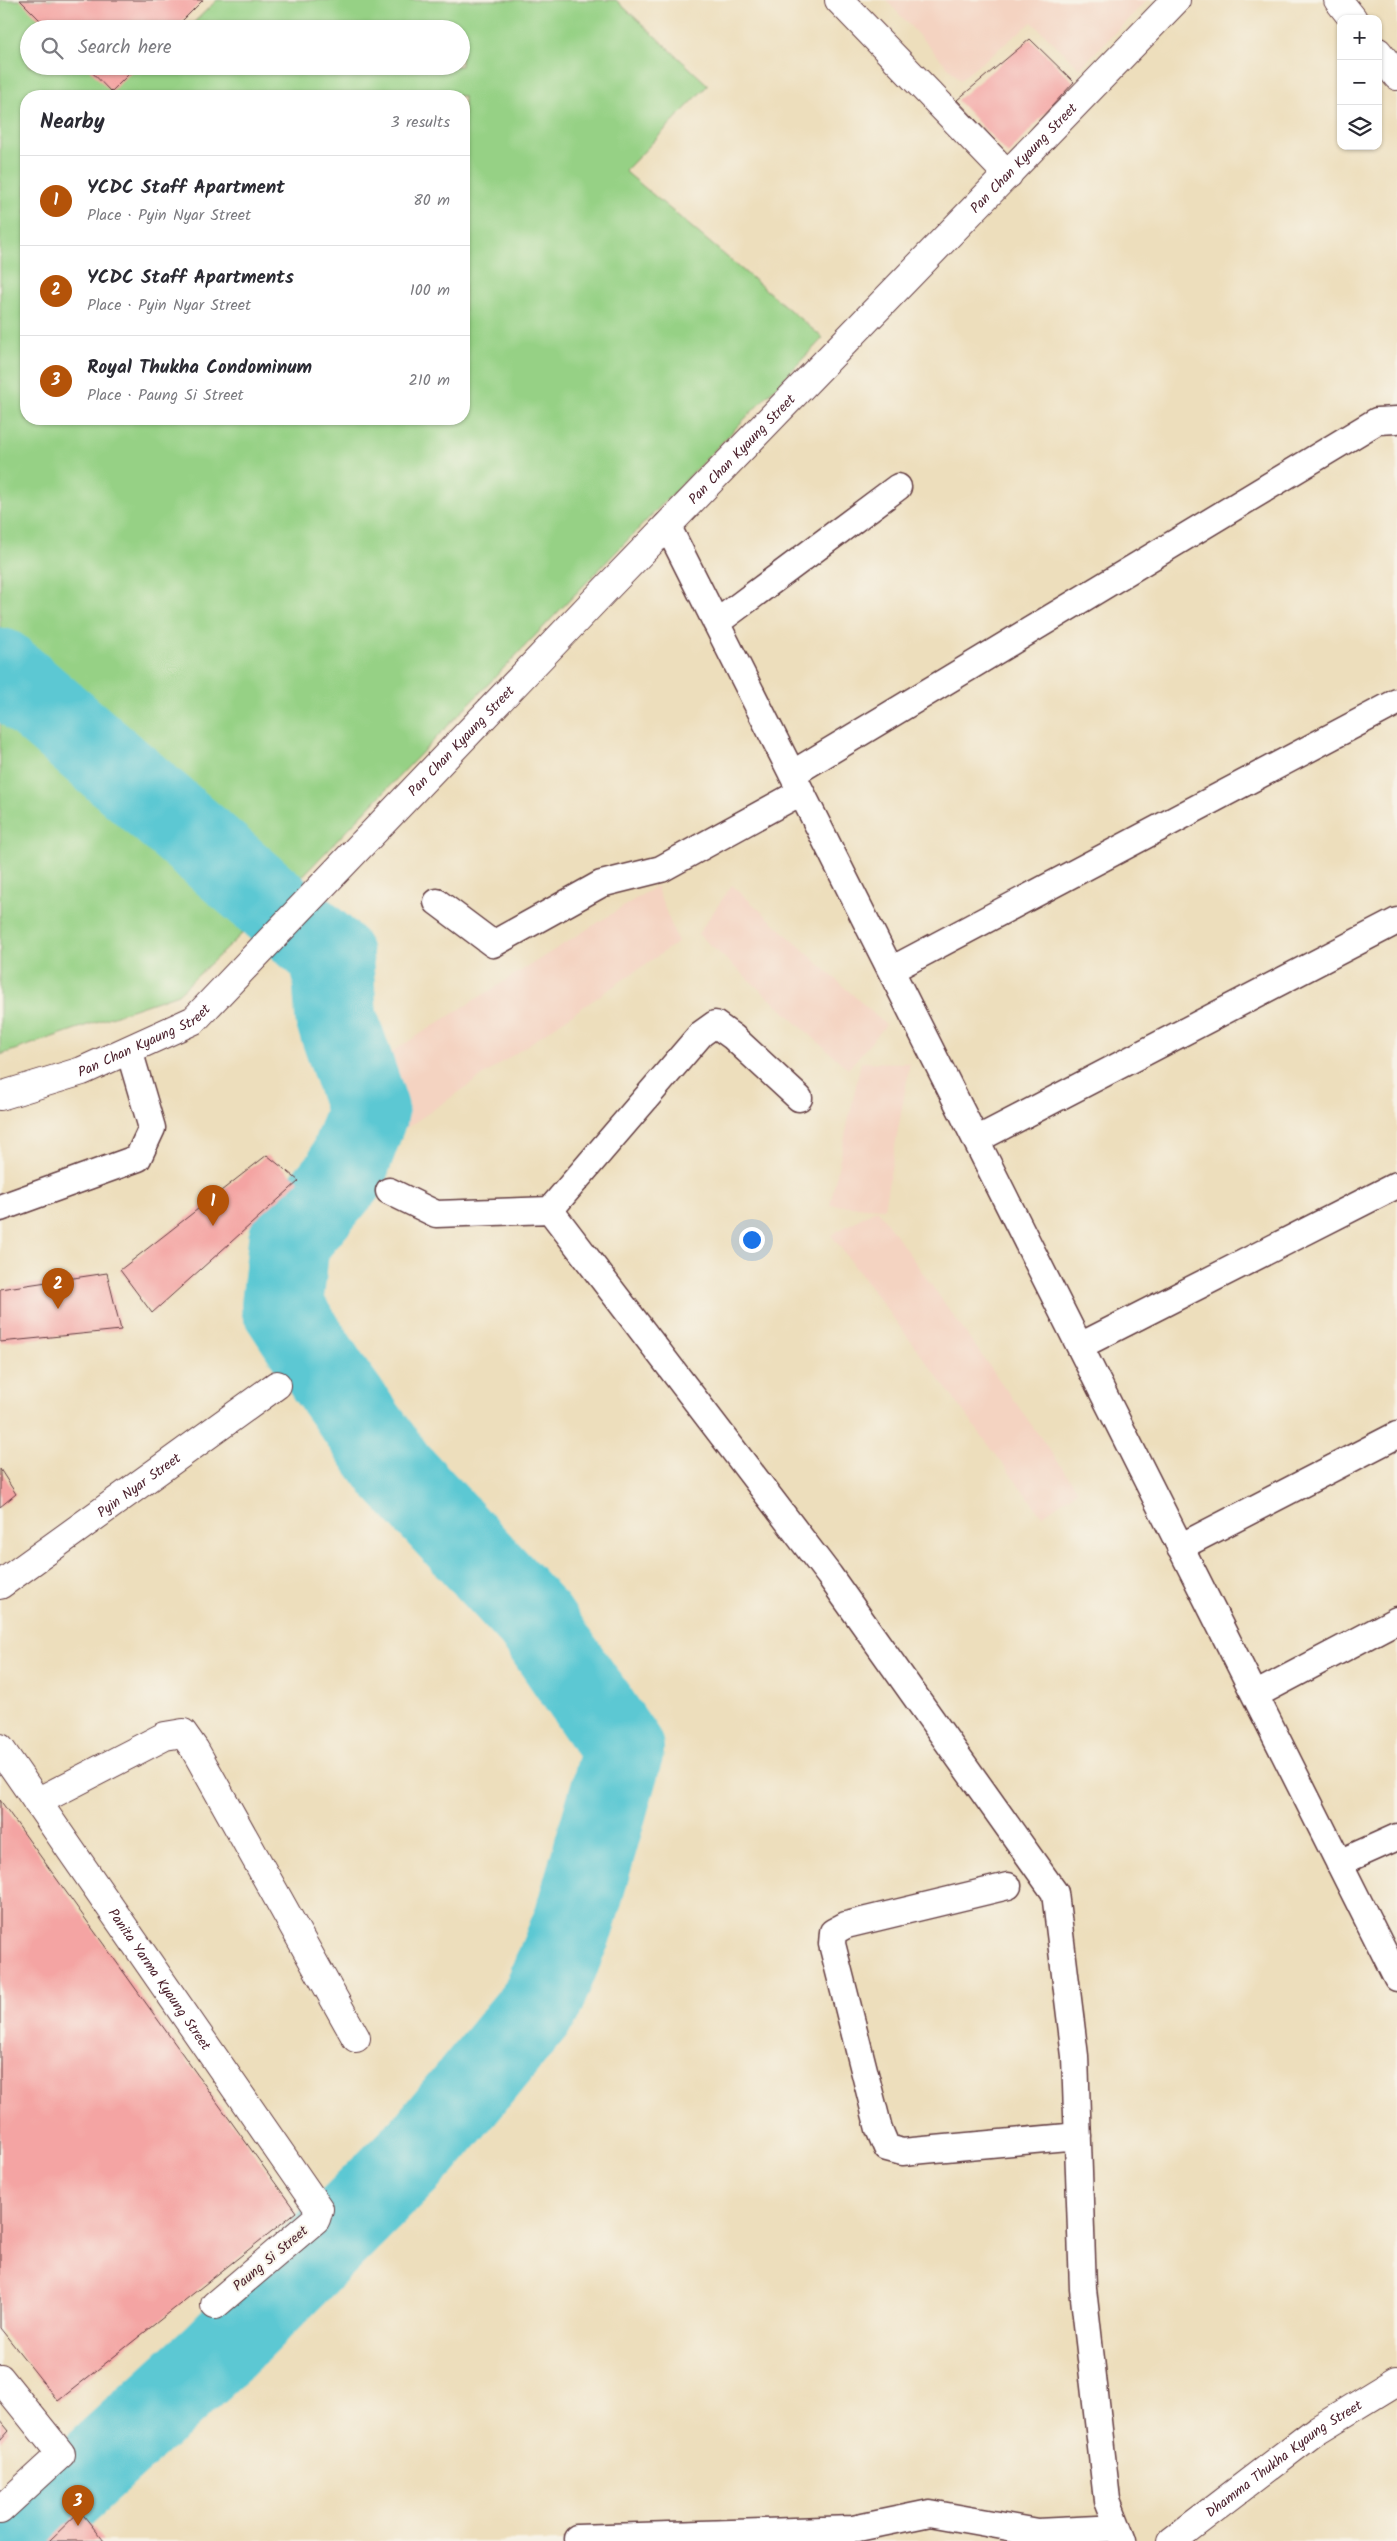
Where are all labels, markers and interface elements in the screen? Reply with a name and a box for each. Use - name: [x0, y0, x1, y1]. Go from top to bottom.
- map controls: [1337, 15, 1382, 150]
- button: +: [1337, 15, 1382, 60]
- search box: [20, 20, 470, 75]
- text: Search here: [78, 33, 172, 63]
- icon: search: [38, 34, 66, 62]
- button: −: [1337, 60, 1382, 105]
- street label: Pan Chan Kyaung Street: [965, 98, 1083, 219]
- button: layers: [1337, 105, 1382, 150]
- text: Nearby: [40, 106, 105, 139]
- text: 3 results: [391, 110, 450, 135]
- text: YCDC Staff Apartment: [87, 173, 285, 203]
- text: 1: [54, 188, 58, 213]
- text: 80 m: [413, 188, 450, 213]
- text: Place · Pyin Nyar Street: [87, 203, 251, 228]
- text: YCDC Staff Apartments: [87, 263, 294, 293]
- text: 2: [51, 278, 61, 303]
- text: 100 m: [410, 278, 450, 303]
- text: Place · Pyin Nyar Street: [87, 293, 251, 318]
- text: Royal Thukha Condominum: [87, 353, 312, 383]
- text: 3: [52, 368, 60, 393]
- text: 210 m: [409, 368, 450, 393]
- text: Place · Paung Si Street: [87, 383, 244, 408]
- street label: Pan Chan Kyaung Street: [683, 389, 801, 510]
- street label: Pan Chan Kyaung Street: [403, 681, 520, 802]
- street label: Pan Chan Kyaung Street: [75, 999, 216, 1084]
- pin: 1: [197, 1185, 229, 1226]
- your location: [739, 1227, 765, 1253]
- pin: 2: [42, 1268, 74, 1309]
- street label: Pyin Nyar Street: [93, 1447, 186, 1524]
- street label: Panita Yarma Kyaung Street: [102, 1904, 216, 2056]
- street label: Paung Si Street: [228, 2220, 314, 2297]
- street label: Dhamma Thukha Kyaung Street: [1201, 2395, 1367, 2524]
- pin: 3: [62, 2485, 94, 2526]

